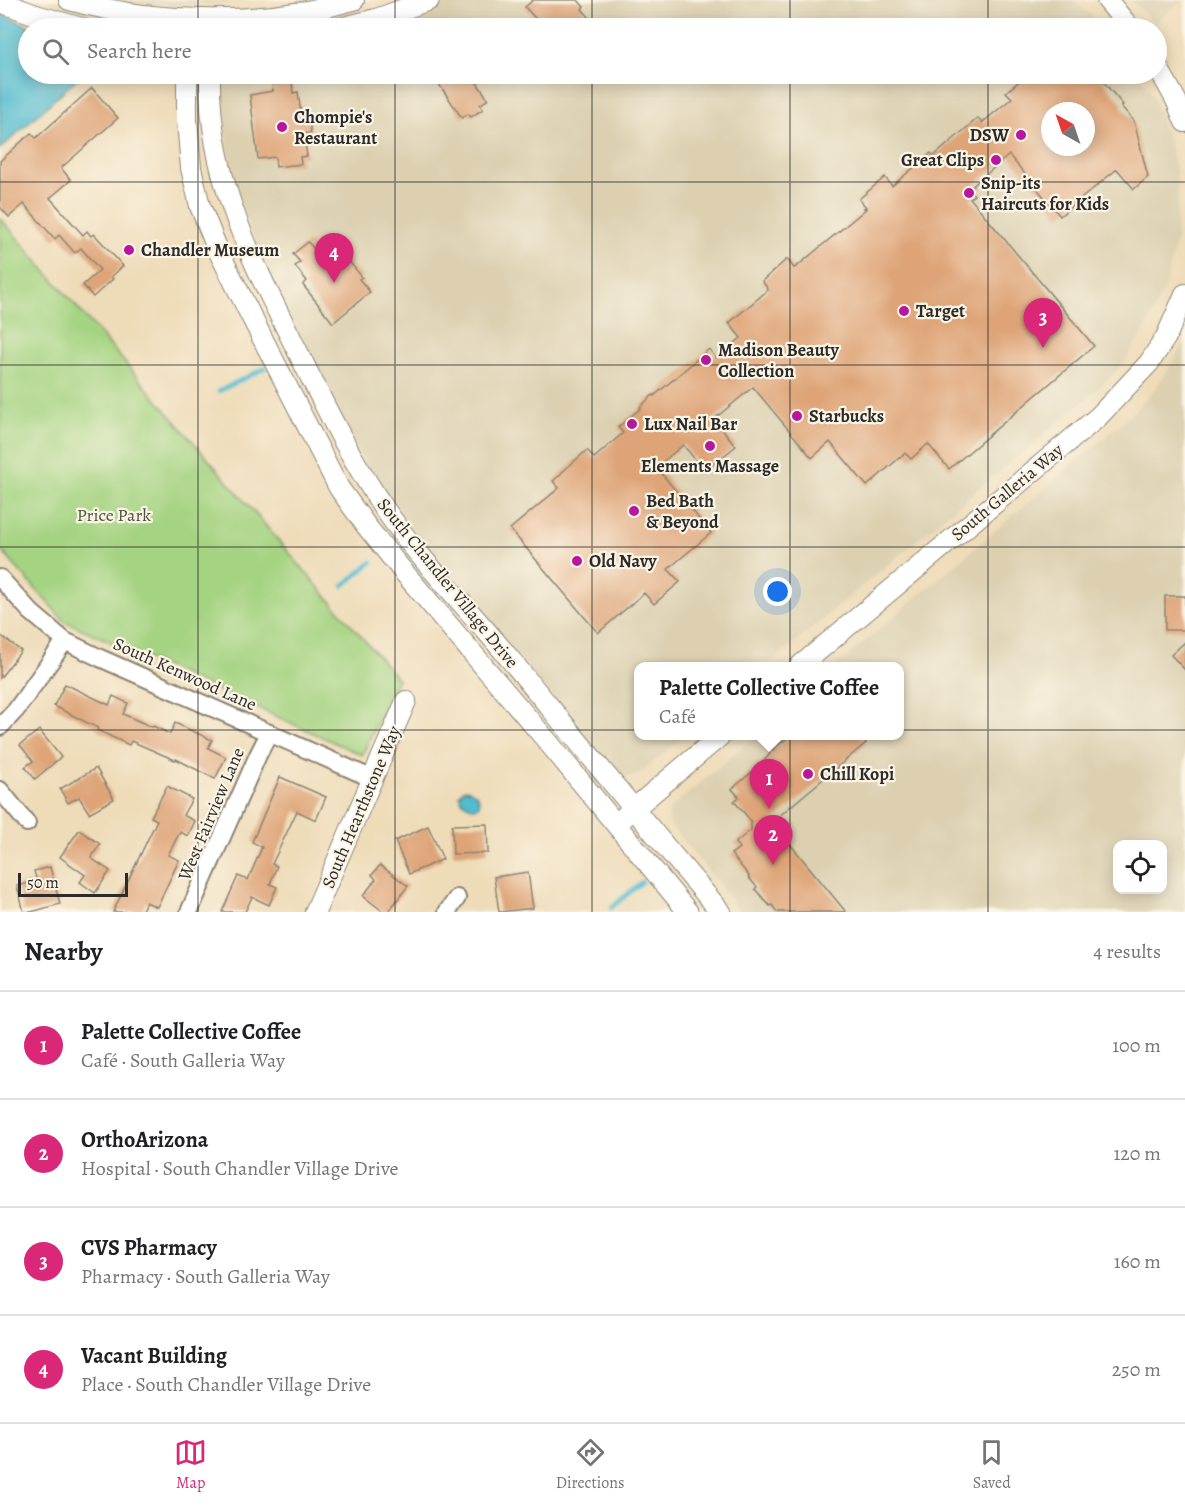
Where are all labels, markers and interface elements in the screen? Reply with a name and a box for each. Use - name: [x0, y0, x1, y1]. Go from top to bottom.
- search box: [18, 18, 1167, 84]
- icon: search: [39, 35, 72, 68]
- text: Search here: [87, 36, 192, 66]
- north arrow: [1041, 102, 1095, 156]
- place label: Chompie's Restaurant: [294, 105, 377, 150]
- marker: Chompie's Restaurant: [275, 120, 289, 134]
- place label: DSW: [969, 123, 1010, 147]
- marker: DSW: [1014, 128, 1028, 142]
- place label: Great Clips: [901, 148, 984, 172]
- marker: Great Clips: [989, 153, 1003, 167]
- place label: Snip-its Haircuts for Kids: [981, 171, 1109, 216]
- marker: Snip-its Haircuts for Kids: [962, 186, 976, 200]
- pin: 4: [314, 234, 354, 283]
- place label: Chandler Museum: [141, 238, 279, 262]
- marker: Chandler Museum: [122, 243, 136, 257]
- pin: 3: [1024, 298, 1062, 348]
- place label: Target: [916, 299, 965, 323]
- marker: Target: [897, 304, 911, 318]
- place label: Madison Beauty Collection: [718, 338, 839, 383]
- marker: Madison Beauty Collection: [699, 353, 713, 367]
- place label: Starbucks: [809, 404, 884, 428]
- marker: Starbucks: [790, 409, 804, 423]
- place label: Lux Nail Bar: [644, 412, 738, 436]
- marker: Lux Nail Bar: [625, 417, 639, 431]
- street label: South Galleria Way: [946, 437, 1069, 546]
- marker: Elements Massage: [703, 439, 717, 453]
- place label: Elements Massage: [641, 454, 779, 478]
- place label: Bed Bath & Beyond: [646, 489, 719, 534]
- street label: South Chandler Village Drive: [372, 493, 524, 673]
- park label: Price Park: [77, 503, 151, 527]
- marker: Bed Bath & Beyond: [627, 504, 641, 518]
- place label: Old Navy: [589, 549, 657, 573]
- marker: Old Navy: [570, 554, 584, 568]
- your location: [763, 577, 792, 606]
- street label: South Kenwood Lane: [110, 632, 260, 716]
- popup: [634, 662, 904, 740]
- text: Palette Collective Coffee: [659, 673, 879, 703]
- text: Café: [659, 703, 696, 730]
- street label: South Hearthstone Way: [316, 721, 406, 892]
- street label: West Fairview Lane: [172, 744, 250, 885]
- pin: 1: [750, 760, 788, 809]
- place label: Chill Kopi: [820, 762, 894, 786]
- marker: Chill Kopi: [801, 767, 815, 781]
- pin: 2: [754, 816, 792, 865]
- map controls: [1113, 840, 1167, 894]
- button: locate: [1113, 840, 1167, 894]
- scale bar: [18, 870, 128, 898]
- text: 50 m: [27, 872, 59, 894]
- text: Nearby: [24, 934, 103, 969]
- text: 4 results: [1093, 938, 1161, 965]
- text: Palette Collective Coffee: [81, 1017, 301, 1047]
- text: 1: [40, 1032, 47, 1059]
- text: 100 m: [1112, 1032, 1161, 1059]
- text: Café · South Galleria Way: [81, 1047, 285, 1074]
- text: OrthoArizona: [81, 1125, 208, 1155]
- text: 2: [39, 1140, 48, 1167]
- text: 120 m: [1113, 1140, 1161, 1167]
- text: Hospital · South Chandler Village Drive: [81, 1155, 398, 1182]
- text: CVS Pharmacy: [81, 1233, 217, 1263]
- text: 3: [39, 1248, 48, 1275]
- text: 160 m: [1114, 1248, 1161, 1275]
- text: Pharmacy · South Galleria Way: [81, 1263, 330, 1290]
- text: Vacant Building: [81, 1341, 227, 1371]
- text: 4: [39, 1356, 48, 1383]
- text: 250 m: [1112, 1356, 1161, 1383]
- text: Place · South Chandler Village Drive: [81, 1371, 371, 1398]
- tab: Map: [174, 1436, 207, 1494]
- tab: Directions: [556, 1436, 624, 1494]
- tab: Saved: [973, 1436, 1011, 1494]

